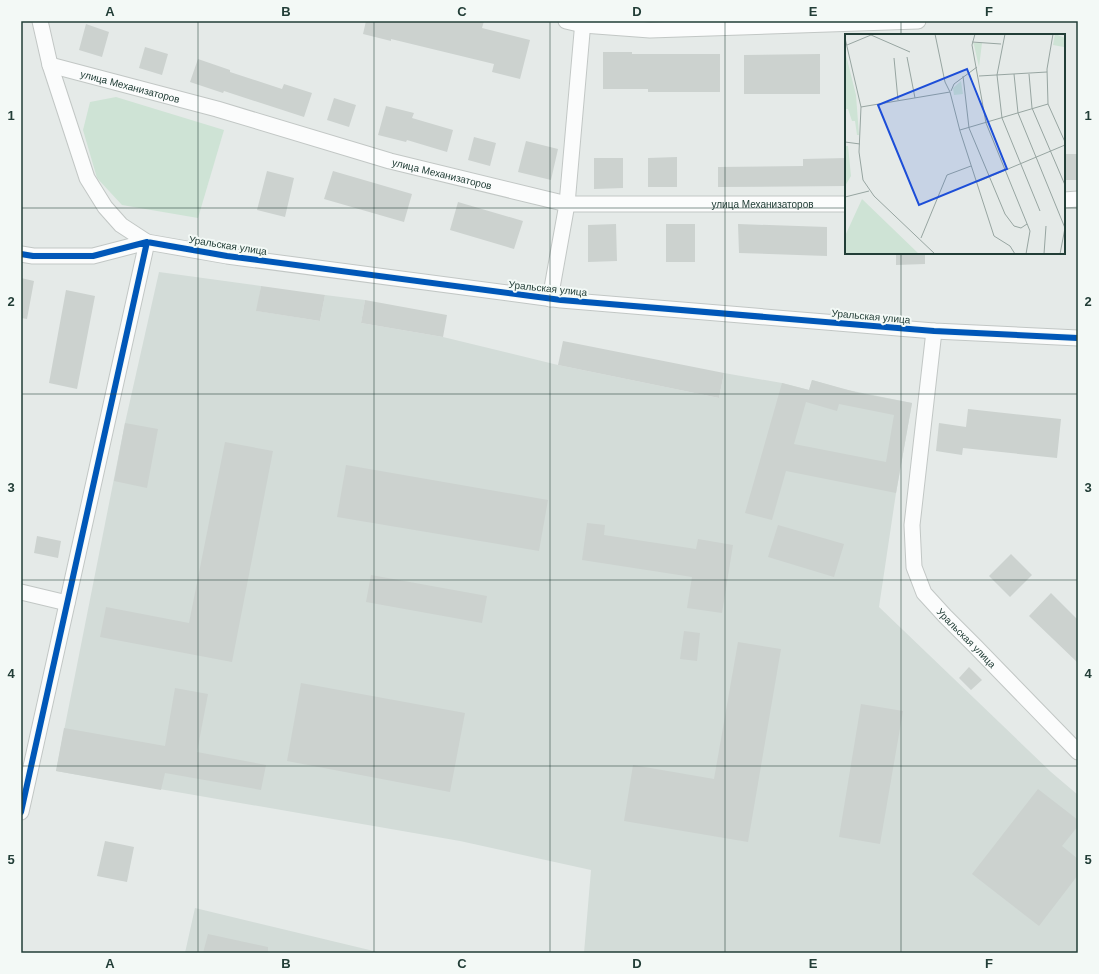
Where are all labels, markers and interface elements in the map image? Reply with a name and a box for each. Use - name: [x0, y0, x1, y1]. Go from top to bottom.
- text: A: [105, 4, 115, 19]
- text: B: [281, 4, 291, 19]
- text: C: [457, 4, 467, 19]
- text: D: [632, 4, 642, 19]
- text: E: [809, 4, 818, 19]
- text: F: [985, 4, 993, 19]
- inset map: [845, 34, 1065, 254]
- street label: улица Механизаторов: [79, 68, 181, 105]
- text: 1: [7, 108, 15, 123]
- text: 1: [1084, 108, 1092, 123]
- street label: улица Механизаторов: [391, 157, 493, 192]
- street label: улица Механизаторов: [711, 199, 814, 210]
- street label: Уральская улица: [188, 234, 268, 257]
- street label: Уральская улица: [508, 279, 588, 298]
- text: 2: [7, 294, 15, 309]
- text: 2: [1084, 294, 1092, 309]
- street label: Уральская улица: [831, 308, 911, 325]
- text: 3: [7, 480, 15, 495]
- text: 3: [1084, 480, 1092, 495]
- street label: Уральская улица: [935, 606, 998, 670]
- text: 4: [7, 666, 15, 681]
- text: 4: [1084, 666, 1092, 681]
- text: 5: [7, 852, 15, 867]
- text: 5: [1084, 852, 1092, 867]
- text: A: [105, 956, 115, 971]
- text: B: [281, 956, 291, 971]
- text: C: [457, 956, 467, 971]
- text: D: [632, 956, 642, 971]
- text: E: [809, 956, 818, 971]
- text: F: [985, 956, 993, 971]

